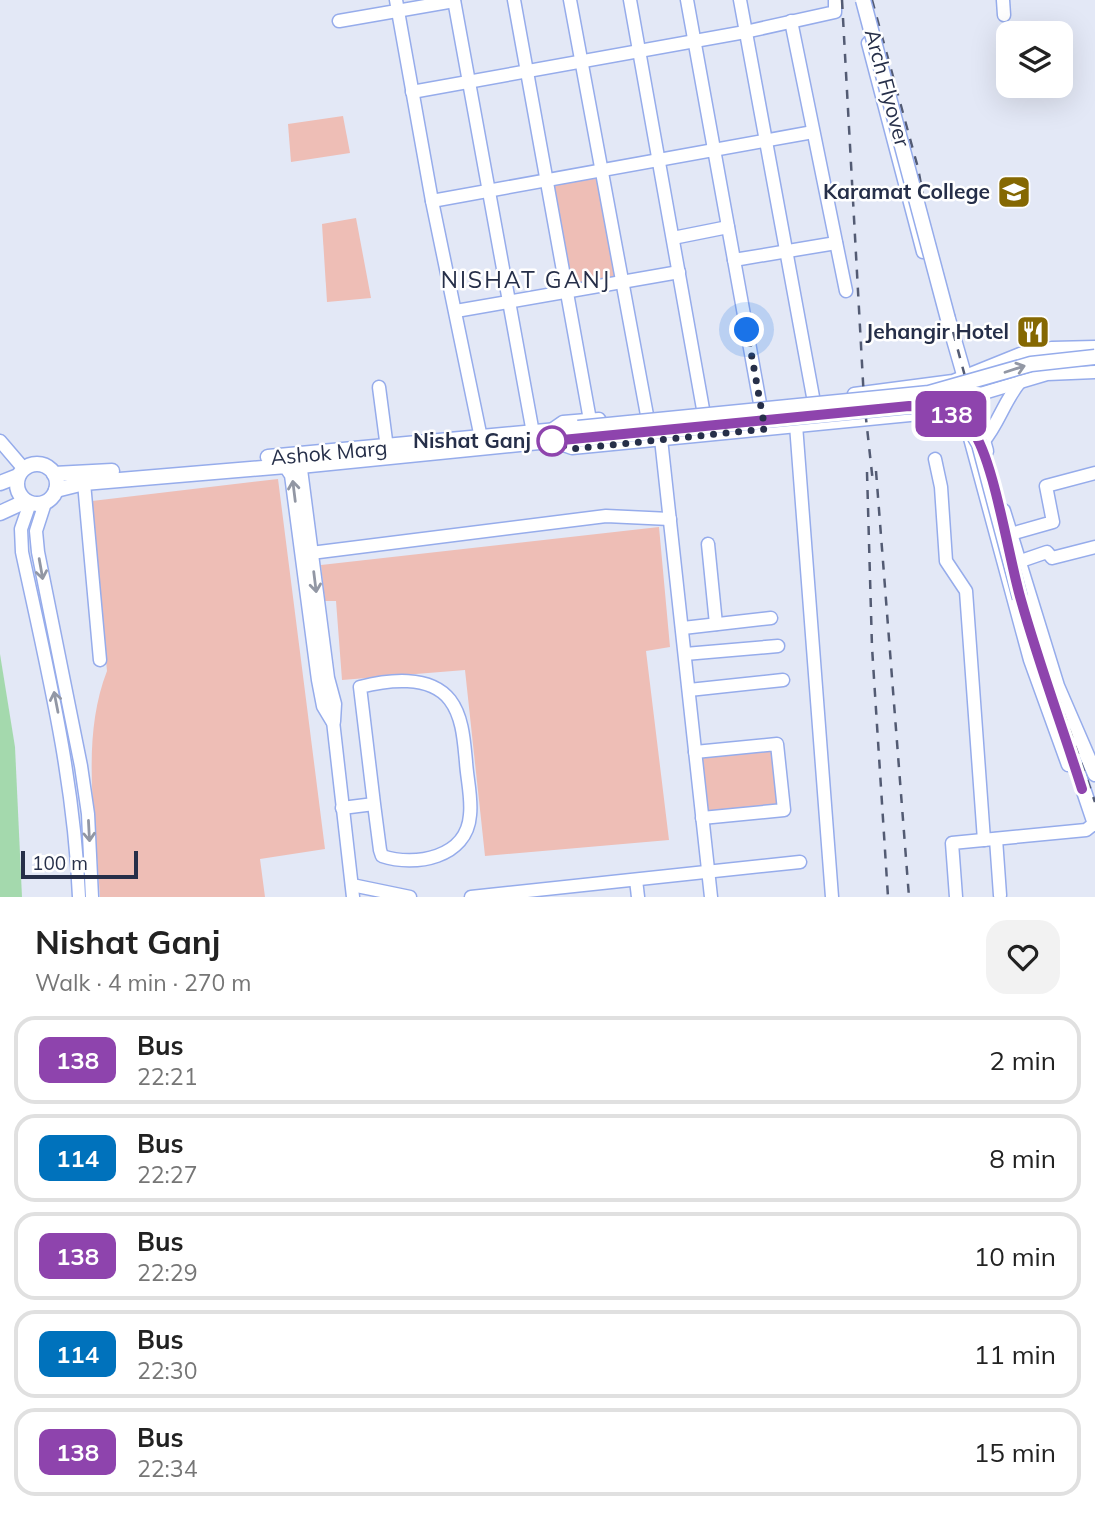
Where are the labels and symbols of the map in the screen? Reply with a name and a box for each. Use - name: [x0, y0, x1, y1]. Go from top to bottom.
- street label: Arch Flyover: [860, 26, 916, 150]
- school or university icon: Karamat College: [995, 173, 1033, 211]
- place label: Karamat College: [823, 178, 990, 204]
- district label: NISHAT GANJ: [441, 265, 611, 294]
- your location: [729, 312, 764, 347]
- restaurant icon: Jehangir Hotel: [1014, 313, 1052, 351]
- place label: Jehangir Hotel: [866, 318, 1009, 344]
- one-way arrow: [1004, 362, 1026, 375]
- line badge: 138: [911, 391, 991, 437]
- marker: Nishat Ganj: [537, 426, 567, 456]
- place label: Nishat Ganj: [413, 427, 531, 453]
- street label: Ashok Marg: [269, 434, 388, 470]
- one-way arrow: [287, 480, 300, 503]
- one-way arrow: [35, 557, 48, 580]
- one-way arrow: [308, 571, 321, 593]
- one-way arrow: [49, 691, 62, 714]
- one-way arrow: [82, 819, 95, 842]
- scale bar: [21, 848, 138, 880]

